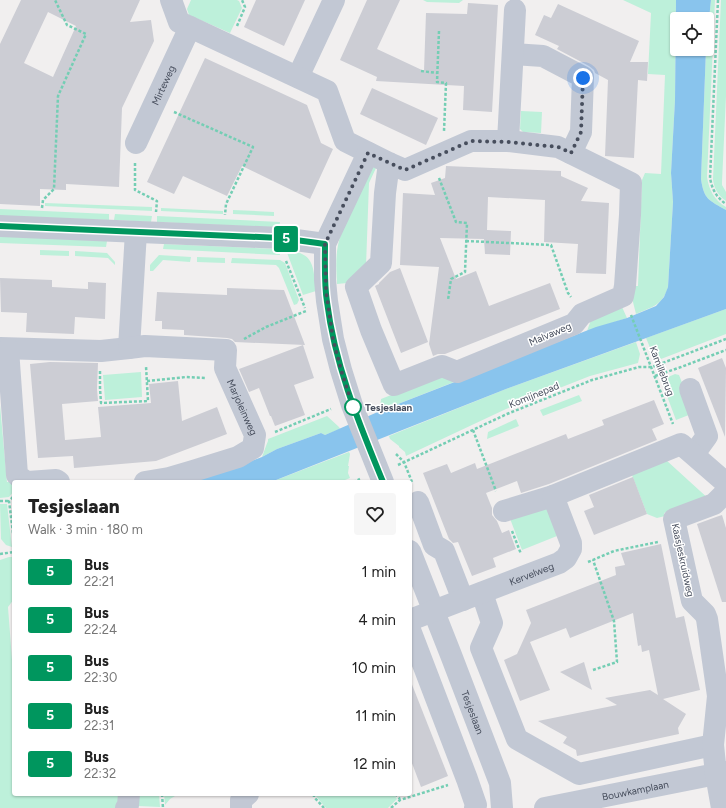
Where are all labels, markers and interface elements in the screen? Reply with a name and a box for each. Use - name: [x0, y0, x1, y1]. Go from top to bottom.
- map controls: [670, 12, 714, 56]
- button: locate: [670, 12, 714, 56]
- street label: Mirteweg: [148, 63, 178, 107]
- your location: [573, 68, 593, 88]
- line badge: 5: [273, 226, 299, 252]
- text: 5: [282, 230, 290, 247]
- street label: Malvaweg: [527, 319, 573, 349]
- street label: Kamillebrug: [647, 344, 678, 398]
- street label: Marjoleinweg: [224, 377, 261, 437]
- street label: Komijnepad: [507, 379, 561, 411]
- marker: Tesjeslaan: [344, 398, 362, 416]
- place label: Tesjeslaan: [365, 401, 413, 414]
- button: heart: [354, 493, 396, 535]
- text: Tesjeslaan: [28, 495, 120, 518]
- text: Walk · 3 min · 180 m: [28, 522, 143, 537]
- street label: Kaasjeskruidweg: [669, 522, 697, 598]
- text: Bus: [84, 556, 109, 574]
- street label: Kervelweg: [507, 559, 556, 588]
- text: 5: [46, 563, 54, 580]
- text: 1 min: [361, 563, 396, 581]
- text: 22:21: [84, 574, 114, 589]
- text: Bus: [84, 604, 109, 622]
- text: 5: [46, 611, 54, 628]
- text: 4 min: [358, 611, 396, 629]
- text: 22:24: [84, 622, 117, 637]
- text: Bus: [84, 652, 109, 670]
- text: 5: [46, 659, 54, 676]
- text: 10 min: [352, 659, 396, 677]
- text: 22:30: [84, 670, 117, 685]
- street label: Tesjeslaan: [459, 688, 487, 736]
- text: Bus: [84, 700, 109, 718]
- text: 5: [46, 707, 54, 724]
- text: 11 min: [355, 707, 396, 725]
- text: 22:31: [84, 718, 114, 733]
- text: Bus: [84, 748, 109, 766]
- text: 5: [46, 755, 54, 772]
- text: 12 min: [353, 755, 396, 773]
- text: 22:32: [84, 766, 116, 781]
- street label: Bouwkamplaan: [601, 777, 670, 803]

